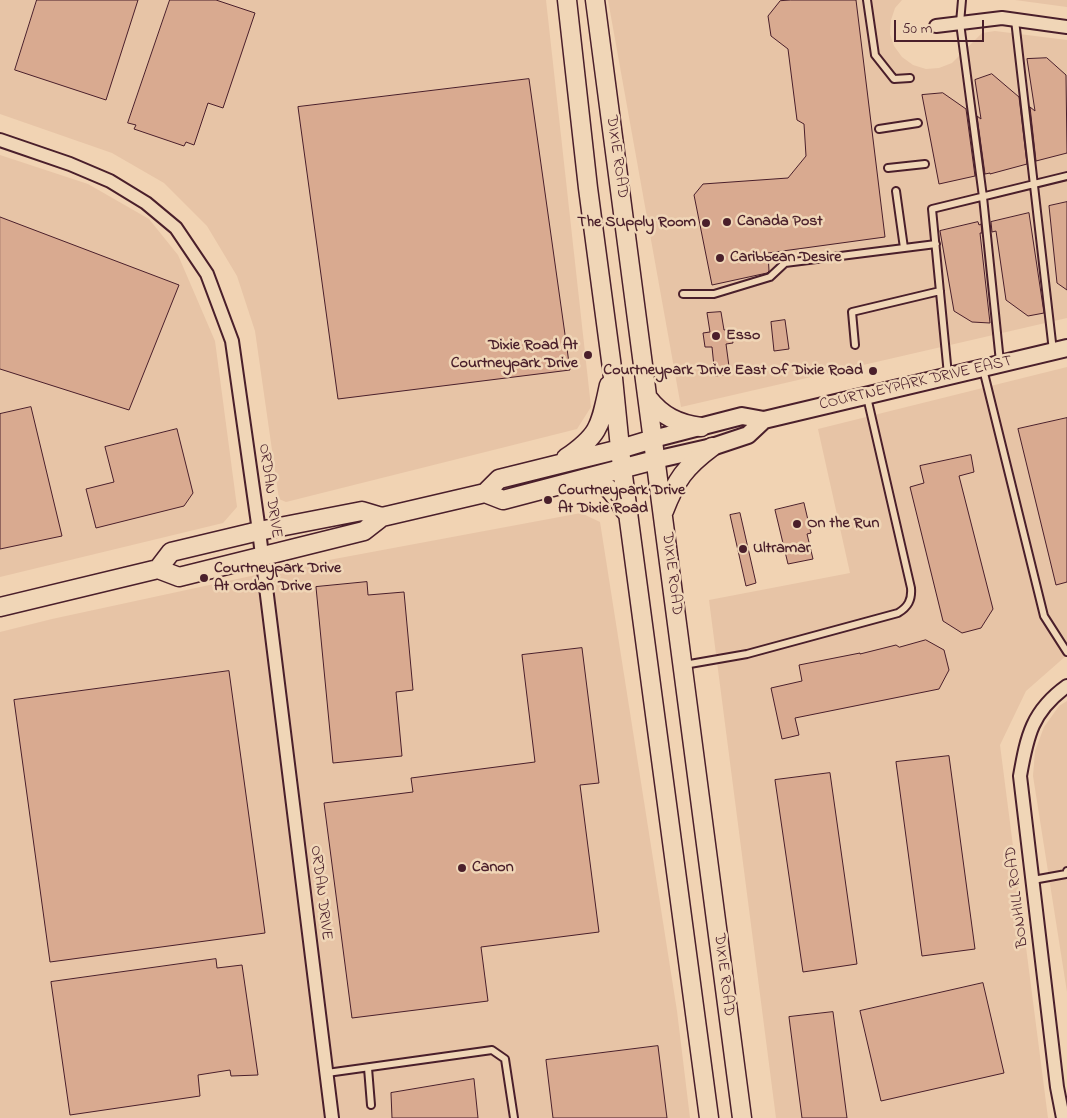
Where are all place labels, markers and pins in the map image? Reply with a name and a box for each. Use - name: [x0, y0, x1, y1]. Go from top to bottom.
- place label: Canada Post: [737, 212, 823, 232]
- place label: The SUpply Room: [577, 213, 696, 233]
- marker: Canada Post: [721, 216, 733, 228]
- marker: The SUpply Room: [700, 217, 712, 229]
- place label: Caribbean Desire: [730, 248, 841, 268]
- marker: Caribbean Desire: [714, 252, 726, 264]
- place label: Esso: [726, 326, 760, 346]
- marker: Esso: [710, 330, 722, 342]
- place label: Dixie Road At Courtneypark Drive: [451, 336, 578, 374]
- marker: Dixie Road At Courtneypark Drive: [582, 349, 594, 361]
- place label: Courtneypark Drive East Of Dixie Road: [603, 361, 863, 381]
- marker: Courtneypark Drive East Of Dixie Road: [867, 365, 879, 377]
- place label: Courtneypark Drive At Dixie Road: [558, 481, 685, 519]
- marker: Courtneypark Drive At Dixie Road: [542, 494, 554, 506]
- place label: On the Run: [807, 514, 879, 534]
- marker: On the Run: [791, 518, 803, 530]
- place label: Ultramar: [753, 539, 811, 559]
- marker: Ultramar: [737, 543, 749, 555]
- place label: Courtneypark Drive At Ordan Drive: [214, 559, 341, 597]
- marker: Courtneypark Drive At Ordan Drive: [198, 572, 210, 584]
- place label: Canon: [472, 858, 514, 878]
- marker: Canon: [456, 862, 468, 874]

